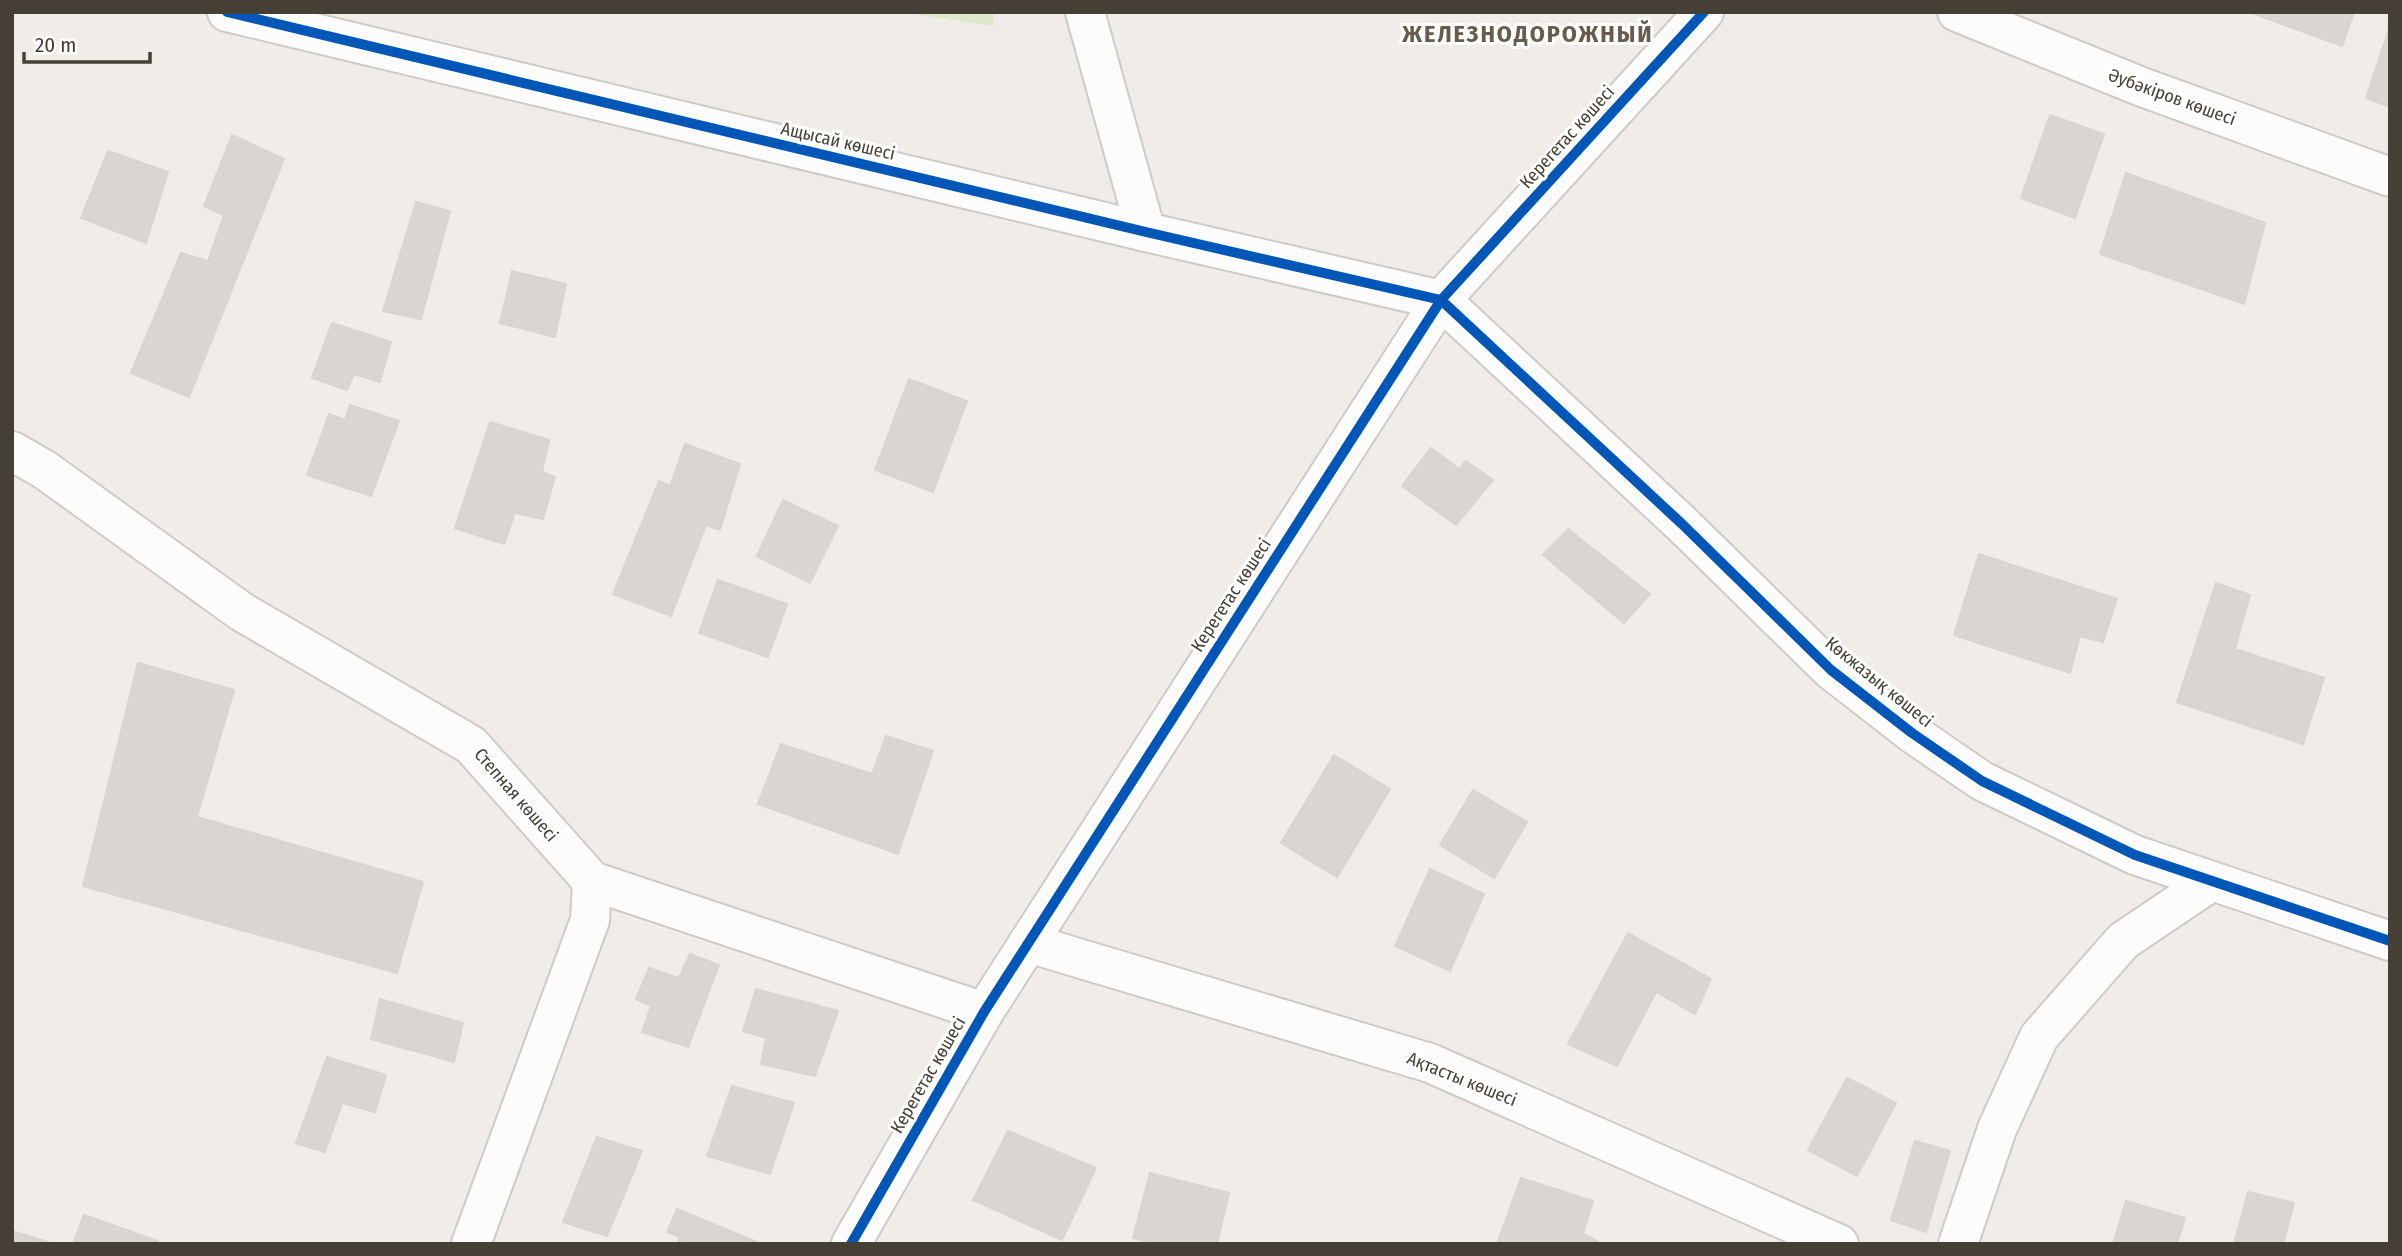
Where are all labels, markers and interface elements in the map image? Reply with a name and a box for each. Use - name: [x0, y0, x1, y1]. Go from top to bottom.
- district label: ЖЕЛЕЗНОДОРОЖНЫЙ: [1401, 20, 1654, 48]
- scale bar: [24, 21, 150, 65]
- text: 20 m: [35, 32, 76, 58]
- street label: Әубәкіров көшесі: [2105, 64, 2239, 130]
- street label: Керегетас көшесі: [1515, 81, 1619, 193]
- street label: Ащысай көшесі: [779, 117, 897, 165]
- street label: Керегетас көшесі: [1186, 534, 1276, 656]
- street label: Көкжазық көшесі: [1821, 632, 1937, 732]
- street label: Степная көшесі: [469, 744, 563, 846]
- street label: Керегетас көшесі: [886, 1013, 970, 1137]
- street label: Ақтасты көшесі: [1404, 1047, 1520, 1111]

